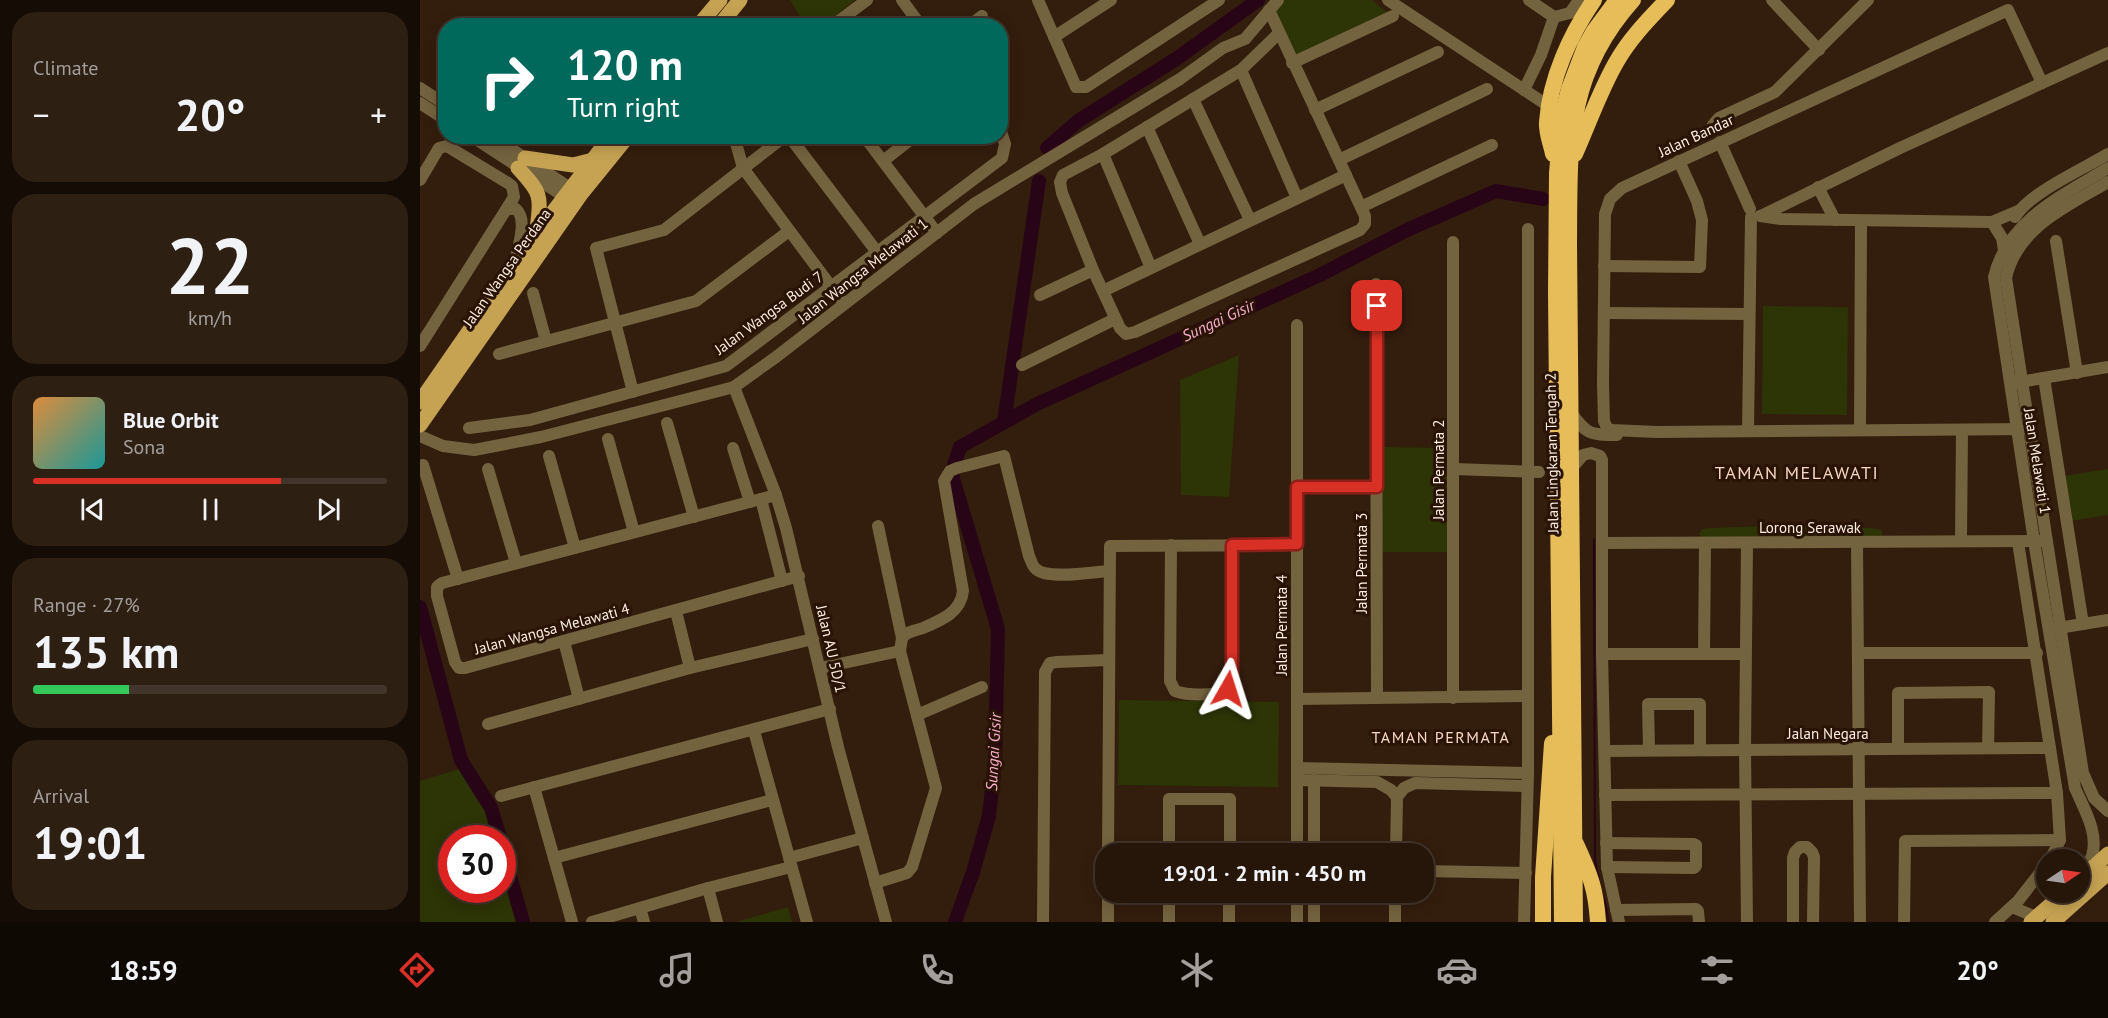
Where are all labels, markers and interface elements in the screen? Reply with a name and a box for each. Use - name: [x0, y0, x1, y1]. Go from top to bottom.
- text: 120 m: [567, 37, 683, 92]
- icon: right: [468, 42, 546, 120]
- text: Climate: [33, 55, 99, 81]
- text: 20°: [175, 85, 245, 143]
- text: Turn right: [567, 90, 680, 124]
- text: −: [33, 93, 50, 136]
- text: +: [370, 93, 387, 136]
- street label: Jalan Bandar: [1654, 110, 1736, 162]
- street label: Jalan Wangsa Perdana: [458, 205, 555, 332]
- street label: Jalan Wangsa Melawati 1: [793, 214, 932, 328]
- text: 22: [166, 215, 254, 316]
- street label: Jalan Wangsa Budi 7: [710, 267, 827, 359]
- pin: [1351, 280, 1402, 331]
- icon: arrive: [1360, 289, 1393, 322]
- water label: Sungai Gisir: [1178, 294, 1259, 346]
- text: km/h: [188, 305, 232, 331]
- street label: Jalan Lingkaran Tengah 2: [1541, 372, 1562, 535]
- text: Blue Orbit: [123, 406, 219, 434]
- street label: Jalan Melawati 1: [2020, 406, 2055, 515]
- street label: Jalan Permata 2: [1429, 420, 1448, 521]
- text: Sona: [123, 434, 165, 460]
- district label: TAMAN MELAWATI: [1715, 461, 1879, 484]
- icon: previous: [76, 493, 109, 526]
- icon: pause: [194, 493, 227, 526]
- icon: next: [312, 493, 345, 526]
- street label: Jalan Permata 3: [1352, 513, 1371, 614]
- street label: Lorong Serawak: [1759, 518, 1862, 537]
- street label: Jalan Permata 4: [1272, 575, 1291, 676]
- text: Range · 27%: [33, 592, 140, 618]
- street label: Jalan Wangsa Melawati 4: [471, 599, 632, 659]
- street label: Jalan AU 5D/1: [812, 602, 851, 695]
- text: 135 km: [33, 622, 179, 680]
- position arrow: [1196, 657, 1260, 721]
- water label: Sungai Gisir: [981, 711, 1005, 792]
- street label: Jalan Negara: [1786, 724, 1869, 743]
- district label: TAMAN PERMATA: [1372, 727, 1510, 747]
- text: Arrival: [33, 783, 89, 809]
- text: 19:01: [33, 813, 147, 871]
- speed limit sign: 30: [438, 825, 516, 903]
- north arrow: [2036, 849, 2090, 903]
- map controls: [2036, 849, 2090, 903]
- text: 19:01 · 2 min · 450 m: [1163, 859, 1366, 887]
- icon: directions: [396, 949, 438, 991]
- icon: music: [656, 949, 698, 991]
- icon: phone: [916, 949, 958, 991]
- icon: climate: [1176, 949, 1218, 991]
- icon: car: [1436, 949, 1478, 991]
- icon: filters: [1696, 949, 1738, 991]
- text: 18:59: [109, 953, 178, 987]
- text: 20°: [1956, 953, 1999, 987]

